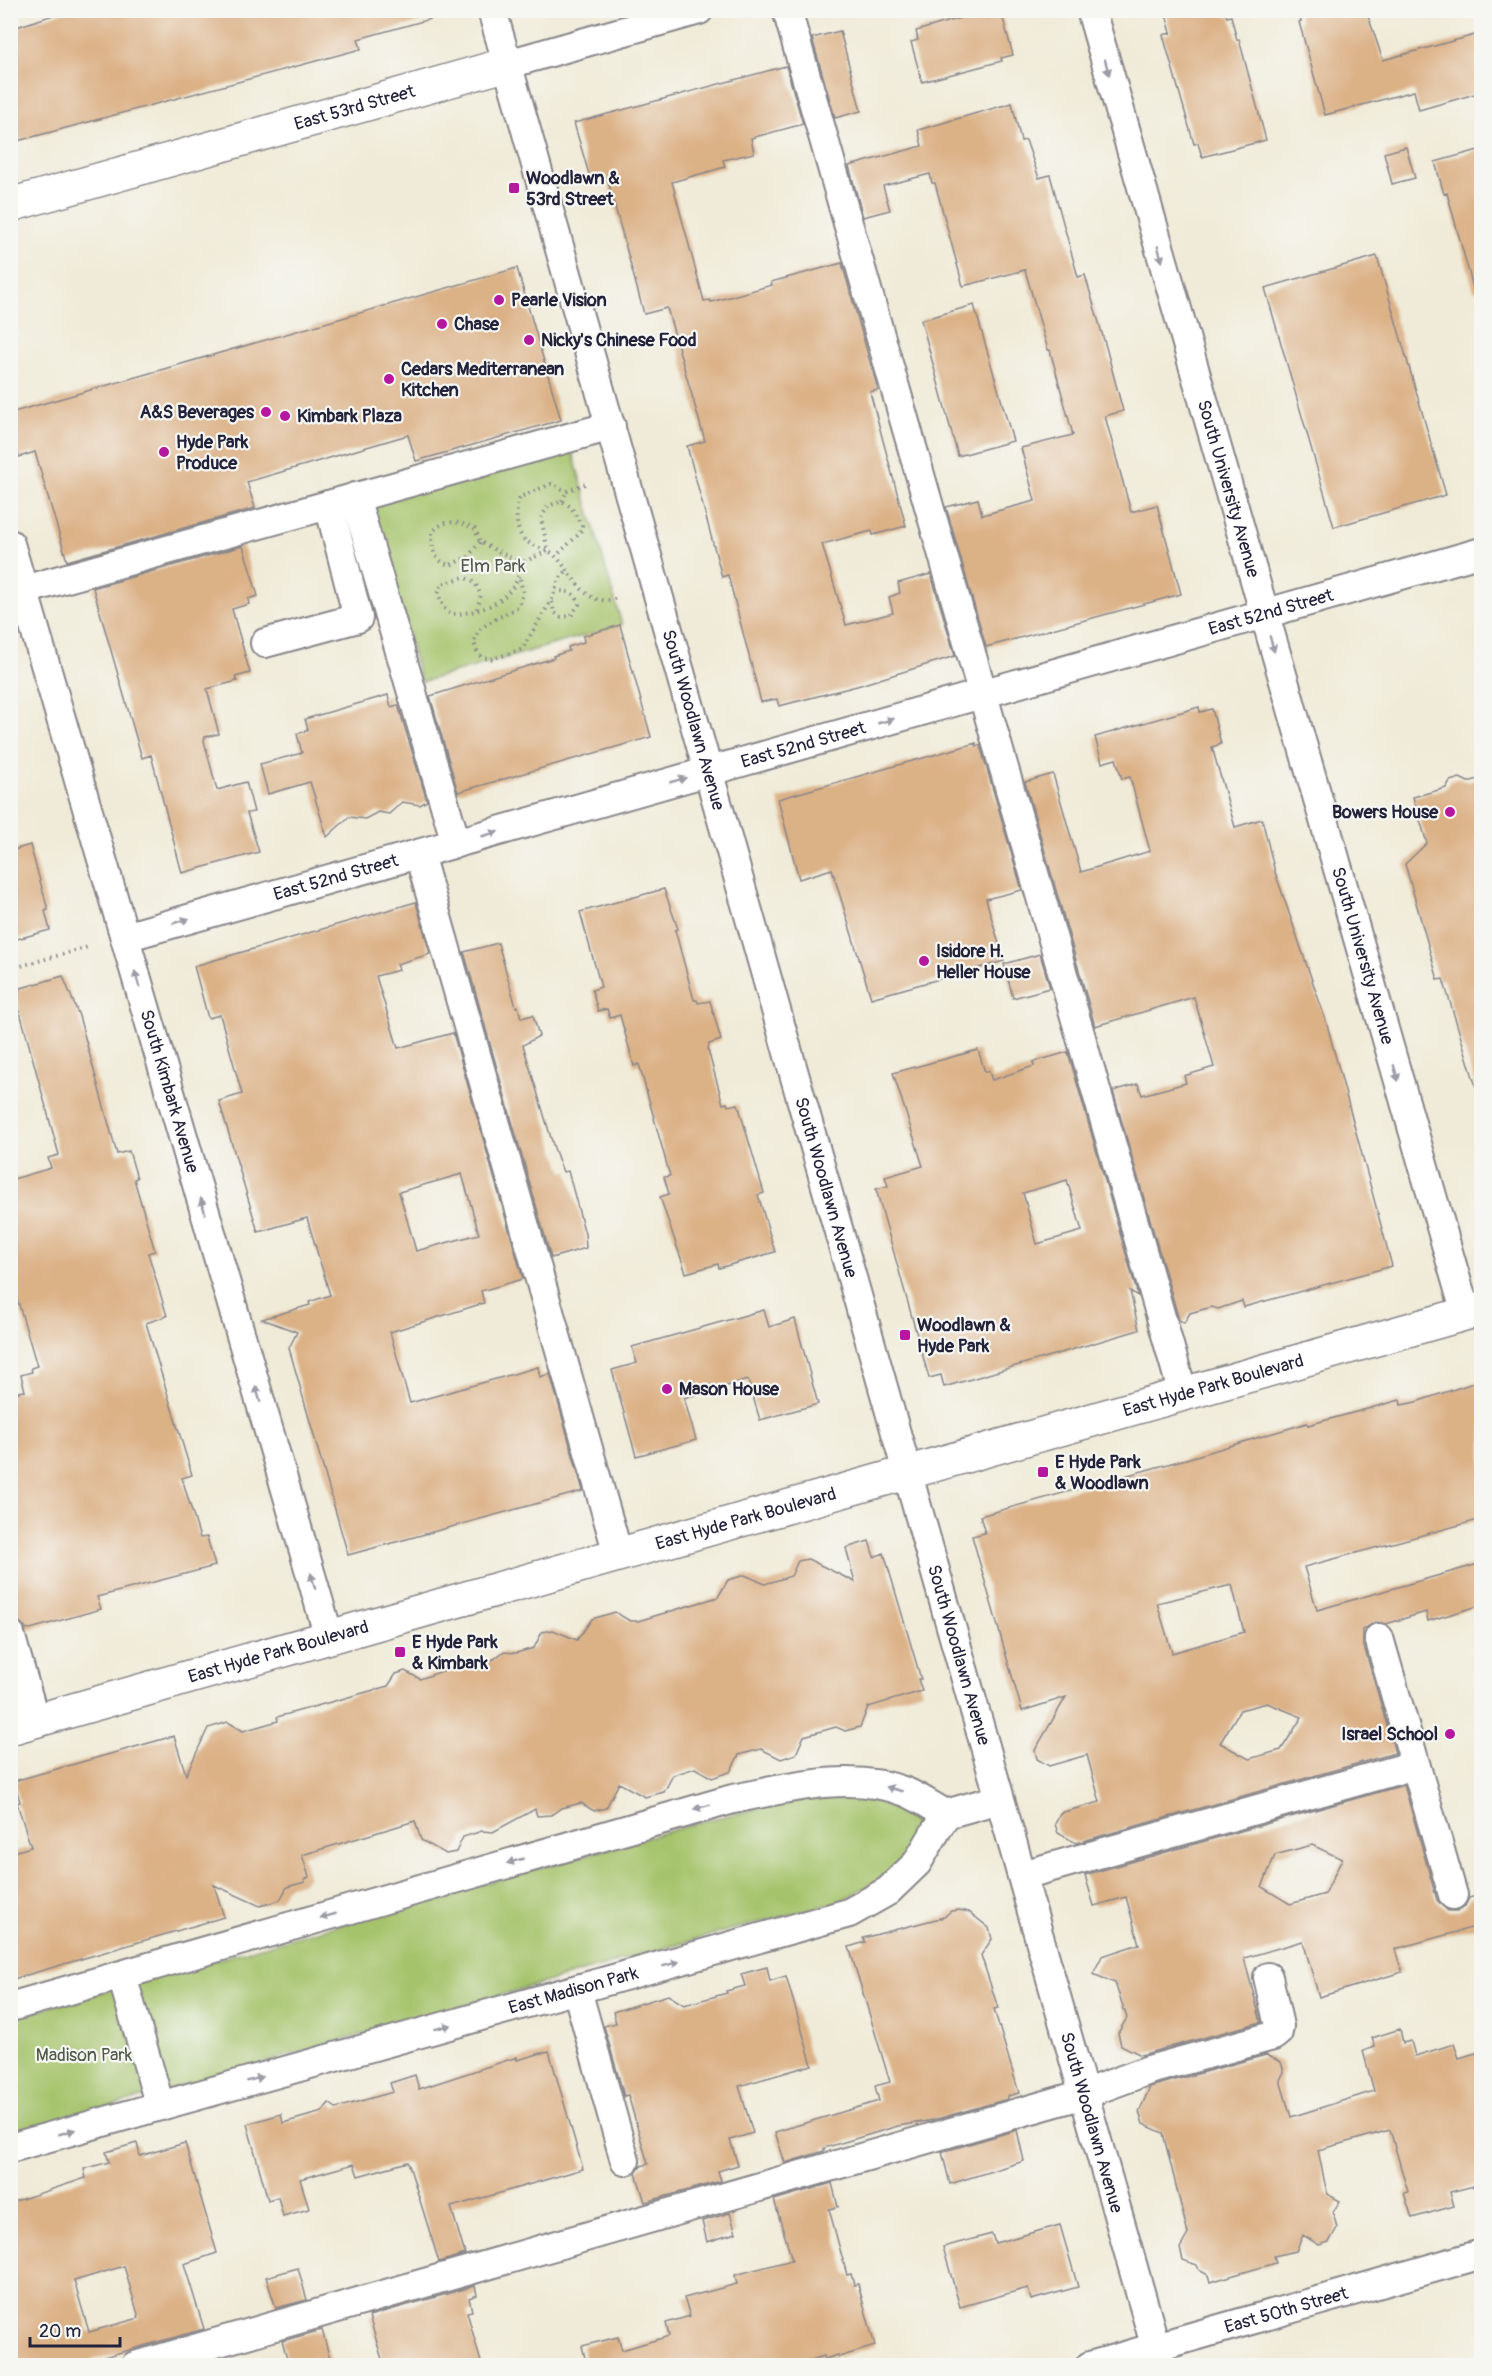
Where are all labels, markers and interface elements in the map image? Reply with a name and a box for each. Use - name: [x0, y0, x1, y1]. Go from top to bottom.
- one-way arrow: [1103, 58, 1112, 76]
- street label: East 53rd Street: [292, 80, 418, 136]
- place label: Woodlawn & 53rd Street: [526, 167, 620, 211]
- marker: Woodlawn & 53rd Street: [507, 181, 521, 195]
- one-way arrow: [1156, 245, 1165, 263]
- place label: Pearle Vision: [511, 289, 607, 312]
- marker: Pearle Vision: [492, 293, 506, 307]
- place label: Chase: [454, 313, 500, 336]
- marker: Chase: [435, 317, 449, 331]
- place label: Nicky's Chinese Food: [541, 329, 697, 352]
- marker: Nicky's Chinese Food: [522, 333, 536, 347]
- place label: Cedars Mediterranean Kitchen: [401, 358, 564, 402]
- marker: Cedars Mediterranean Kitchen: [382, 372, 396, 386]
- street label: South University Avenue: [1192, 397, 1265, 580]
- place label: A&S Beverages: [140, 401, 255, 424]
- marker: A&S Beverages: [259, 405, 273, 419]
- place label: Kimbark Plaza: [297, 405, 403, 428]
- marker: Kimbark Plaza: [278, 409, 292, 423]
- place label: Hyde Park Produce: [176, 431, 249, 475]
- marker: Hyde Park Produce: [157, 445, 171, 459]
- park label: Elm Park: [460, 555, 526, 578]
- street label: East 52nd Street: [1206, 584, 1337, 641]
- street label: South Woodlawn Avenue: [657, 627, 730, 813]
- one-way arrow: [1267, 635, 1277, 653]
- street label: East 52nd Street: [738, 716, 869, 774]
- one-way arrow: [877, 716, 895, 725]
- one-way arrow: [669, 775, 687, 784]
- place label: Bowers House: [1332, 801, 1439, 824]
- marker: Bowers House: [1443, 805, 1457, 819]
- one-way arrow: [481, 828, 499, 838]
- street label: East 52nd Street: [271, 849, 402, 906]
- street label: South University Avenue: [1326, 864, 1399, 1047]
- one-way arrow: [173, 916, 191, 925]
- place label: Isidore H. Heller House: [936, 940, 1031, 984]
- marker: Isidore H. Heller House: [917, 954, 931, 968]
- one-way arrow: [132, 970, 141, 988]
- street label: South Kimbark Avenue: [135, 1007, 204, 1176]
- one-way arrow: [1392, 1064, 1401, 1082]
- street label: South Woodlawn Avenue: [789, 1095, 862, 1281]
- one-way arrow: [198, 1197, 208, 1216]
- place label: Woodlawn & Hyde Park: [917, 1314, 1011, 1358]
- marker: Woodlawn & Hyde Park: [898, 1328, 912, 1342]
- street label: East Hyde Park Boulevard: [1120, 1349, 1306, 1423]
- place label: Mason House: [679, 1378, 780, 1401]
- marker: Mason House: [660, 1382, 674, 1396]
- one-way arrow: [253, 1385, 262, 1403]
- place label: E Hyde Park & Woodlawn: [1055, 1451, 1149, 1495]
- marker: E Hyde Park & Woodlawn: [1036, 1465, 1050, 1479]
- street label: East Hyde Park Boulevard: [653, 1482, 839, 1556]
- street label: South Woodlawn Avenue: [922, 1562, 995, 1748]
- one-way arrow: [308, 1572, 317, 1590]
- street label: East Hyde Park Boulevard: [185, 1615, 371, 1689]
- place label: E Hyde Park & Kimbark: [412, 1631, 498, 1675]
- marker: E Hyde Park & Kimbark: [393, 1645, 407, 1659]
- place label: Israel School: [1341, 1723, 1438, 1746]
- marker: Israel School: [1443, 1727, 1457, 1741]
- one-way arrow: [885, 1783, 903, 1793]
- one-way arrow: [693, 1803, 711, 1812]
- one-way arrow: [506, 1857, 524, 1866]
- one-way arrow: [318, 1912, 336, 1921]
- one-way arrow: [662, 1959, 680, 1969]
- street label: East Madison Park: [506, 1961, 641, 2020]
- one-way arrow: [433, 2022, 452, 2032]
- street label: South Woodlawn Avenue: [1055, 2030, 1128, 2216]
- park label: Madison Park: [36, 2044, 133, 2067]
- one-way arrow: [246, 2074, 264, 2084]
- one-way arrow: [58, 2127, 76, 2136]
- street label: East 50th Street: [1222, 2282, 1351, 2339]
- scale bar: [30, 2310, 120, 2348]
- text: 20 m: [39, 2320, 81, 2343]

